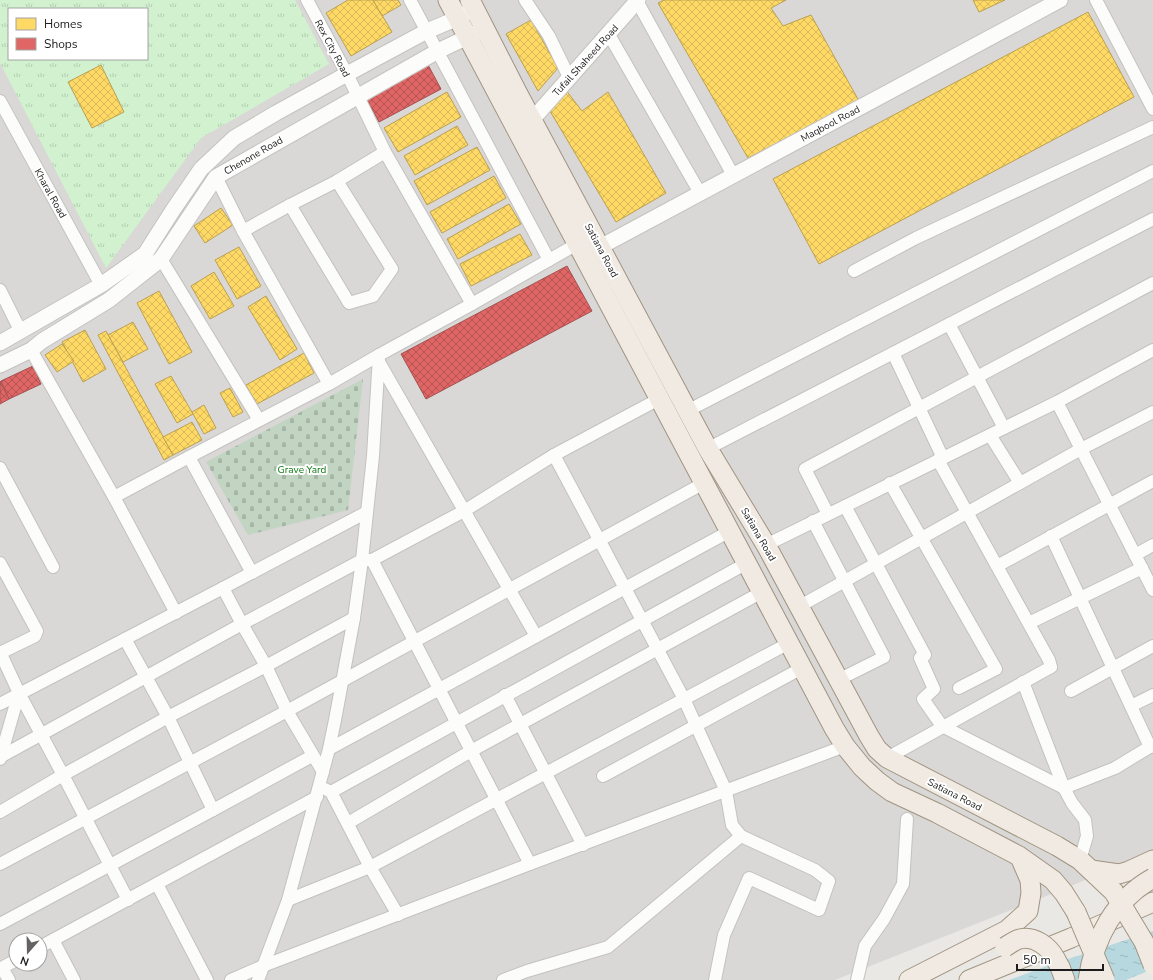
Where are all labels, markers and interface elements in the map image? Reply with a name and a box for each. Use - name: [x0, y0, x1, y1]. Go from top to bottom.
- legend: [8, 8, 148, 60]
- text: Homes: [44, 16, 82, 32]
- street label: Rex City Road: [311, 17, 353, 80]
- street label: Tufail Shaheed Road: [550, 22, 622, 100]
- text: Shops: [44, 36, 78, 52]
- street label: Maqbool Road: [798, 102, 863, 145]
- street label: Chenone Road: [222, 133, 286, 178]
- street label: Kharal Road: [31, 166, 70, 221]
- street label: Satiana Road: [581, 221, 621, 280]
- park label: Grave Yard: [278, 463, 327, 477]
- street label: Satiana Road: [737, 505, 779, 564]
- street label: Satiana Road: [925, 775, 984, 815]
- north arrow: [8, 932, 48, 972]
- scale bar: [1017, 946, 1103, 972]
- text: N: [18, 952, 31, 969]
- text: 50 m: [1023, 952, 1051, 968]

